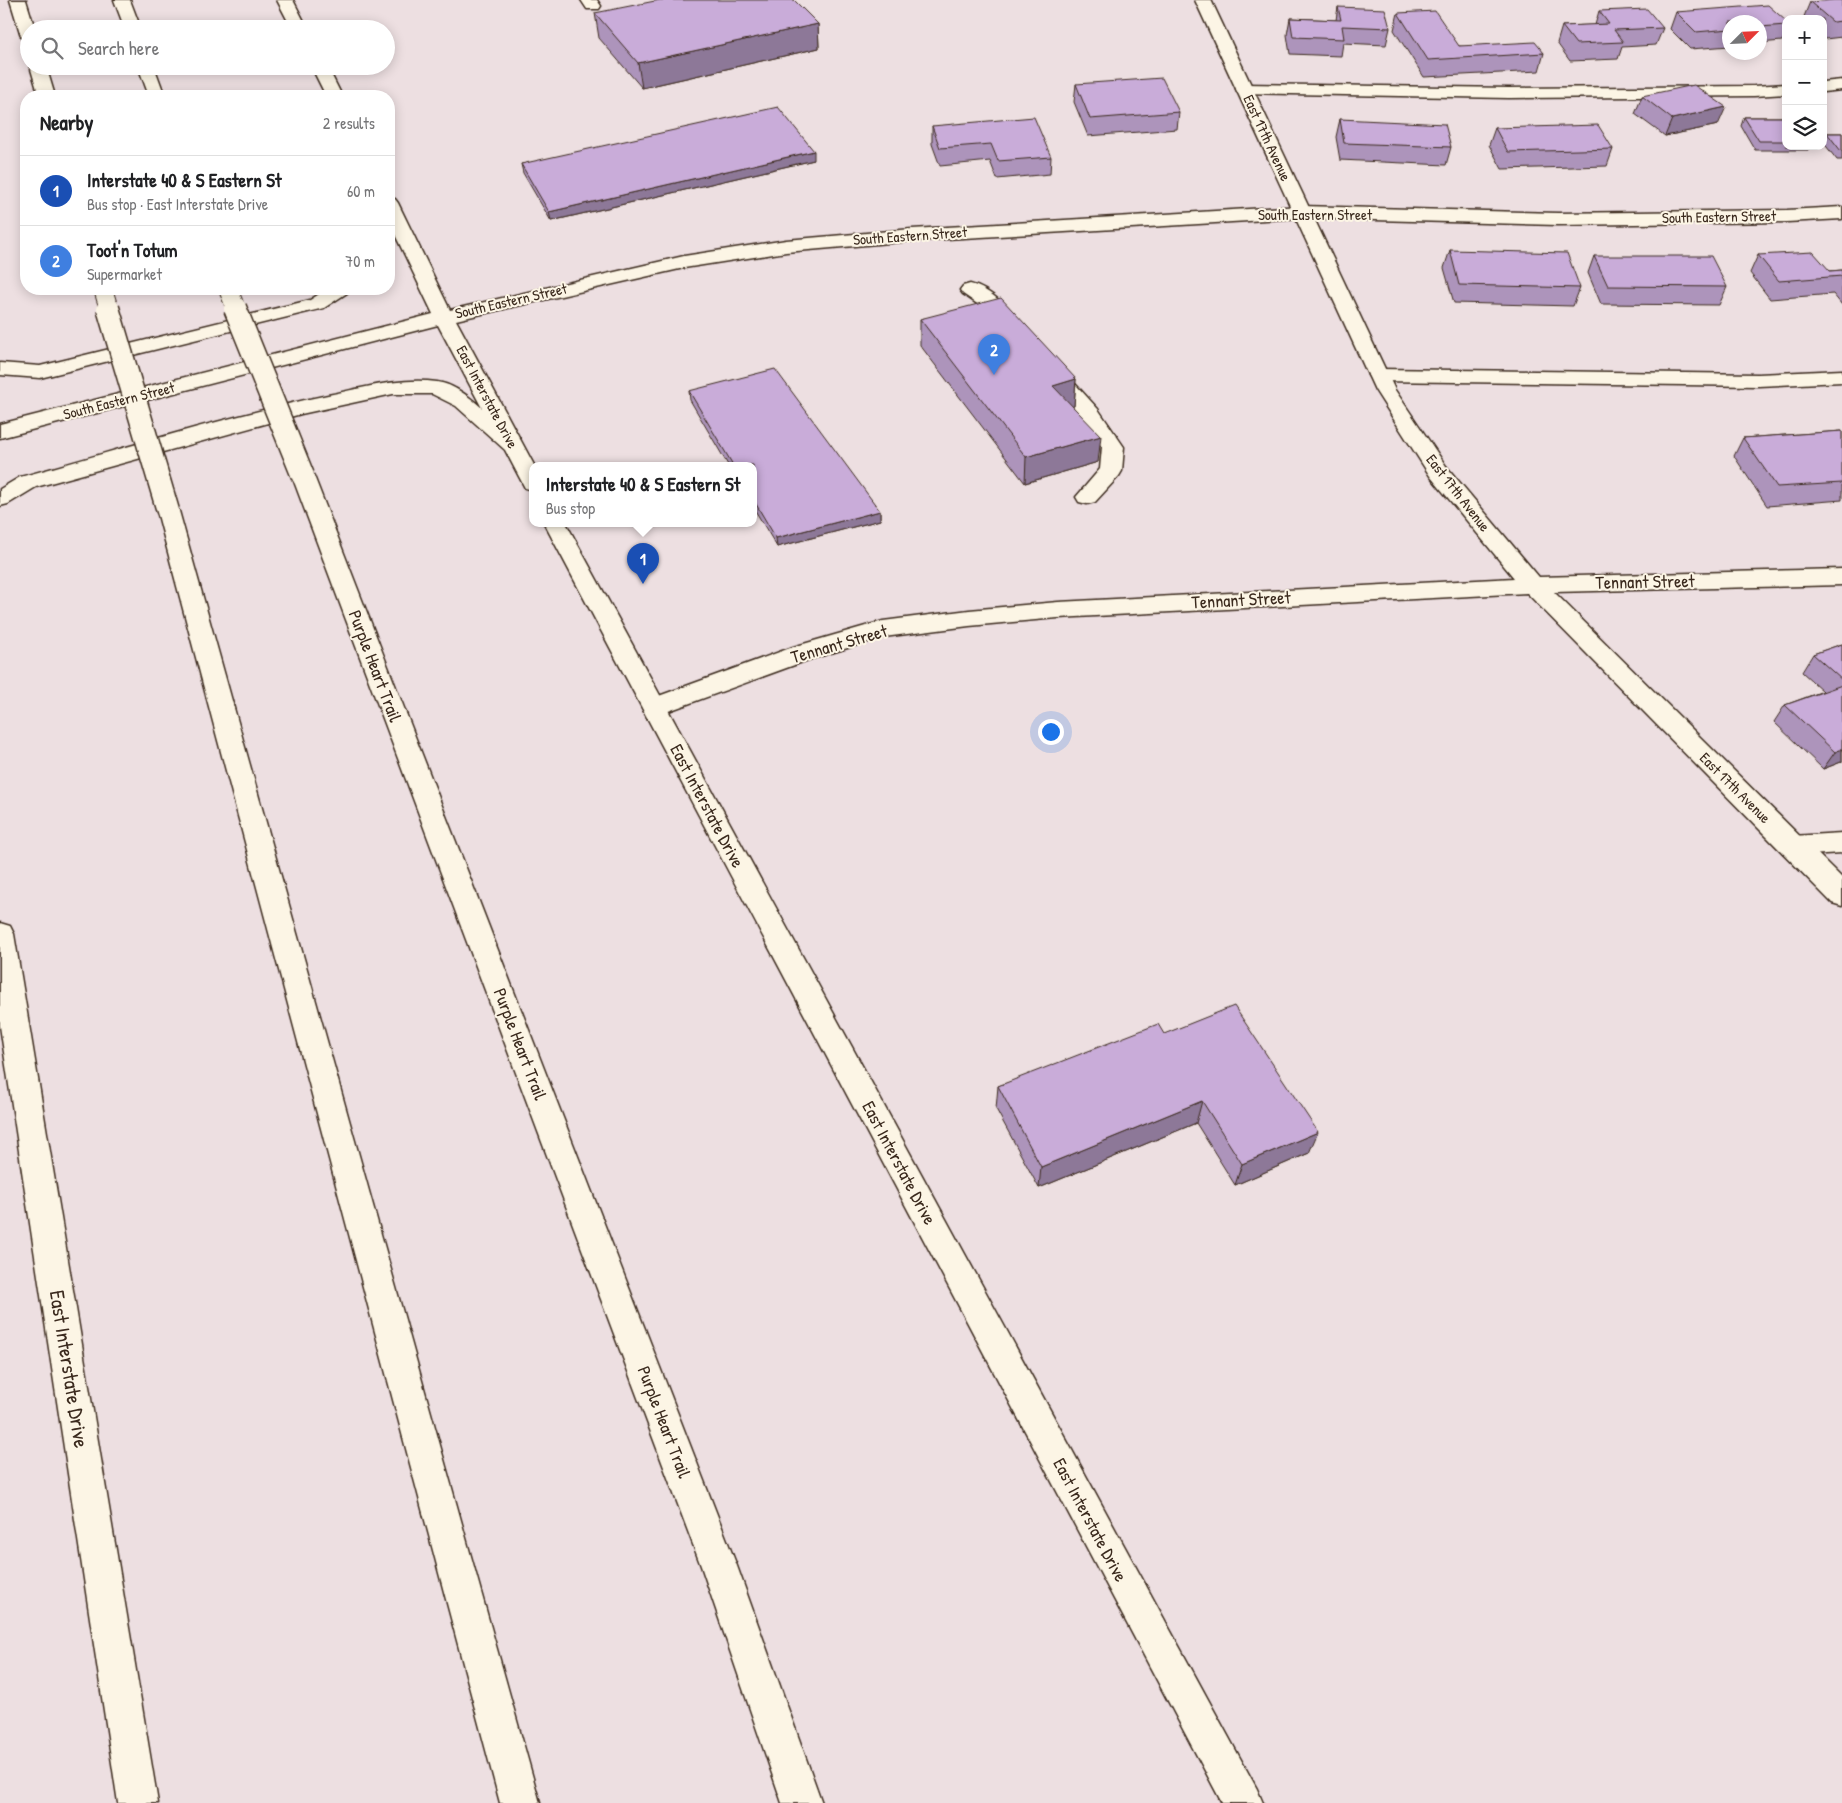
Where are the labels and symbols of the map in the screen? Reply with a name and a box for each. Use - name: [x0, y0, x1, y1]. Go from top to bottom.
- north arrow: [1722, 15, 1767, 60]
- street label: East 17th Avenue: [1238, 91, 1297, 184]
- street label: South Eastern Street: [1258, 204, 1373, 225]
- street label: South Eastern Street: [1662, 205, 1777, 228]
- street label: South Eastern Street: [852, 221, 968, 250]
- street label: South Eastern Street: [453, 277, 570, 324]
- pin: 2: [978, 334, 1010, 375]
- street label: East Interstate Drive: [451, 342, 523, 452]
- street label: South Eastern Street: [61, 376, 178, 425]
- street label: East 17th Avenue: [1422, 450, 1495, 536]
- pin: 1: [627, 543, 659, 584]
- street label: Tennant Street: [1595, 568, 1696, 595]
- street label: Tennant Street: [1191, 584, 1292, 615]
- street label: Purple Heart Trail: [343, 606, 408, 725]
- street label: Tennant Street: [788, 618, 891, 669]
- your location: [1038, 719, 1064, 745]
- street label: East Interstate Drive: [664, 740, 751, 872]
- street label: East 17th Avenue: [1695, 747, 1776, 828]
- street label: Purple Heart Trail: [488, 984, 553, 1103]
- street label: East Interstate Drive: [856, 1097, 943, 1229]
- street label: East Interstate Drive: [43, 1288, 96, 1450]
- street label: Purple Heart Trail: [632, 1362, 697, 1481]
- street label: East Interstate Drive: [1047, 1454, 1134, 1586]

